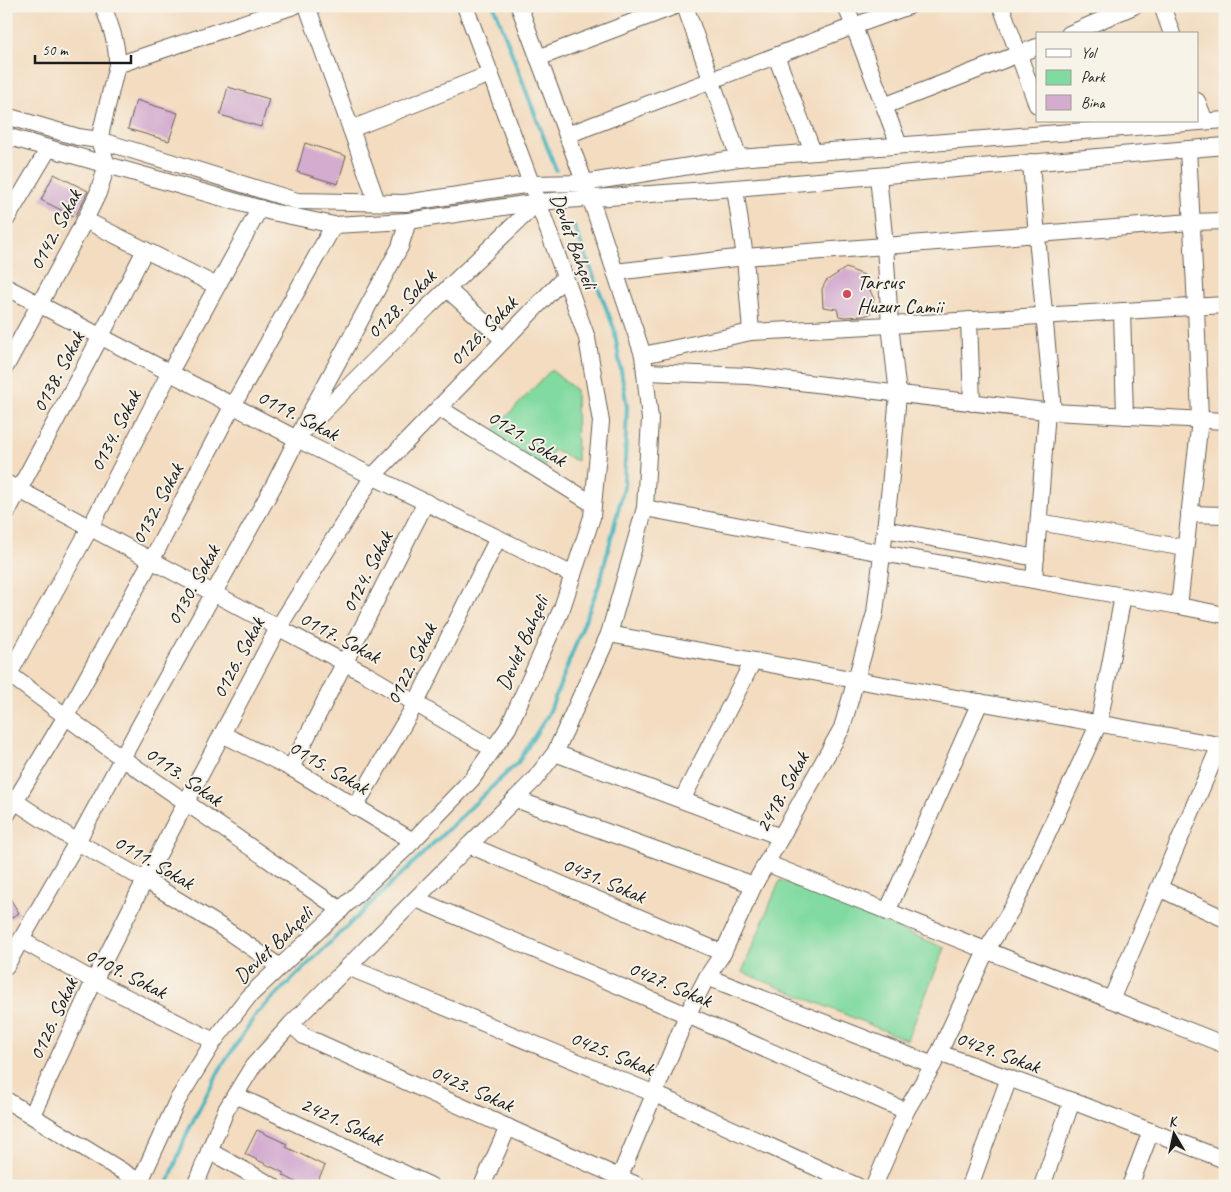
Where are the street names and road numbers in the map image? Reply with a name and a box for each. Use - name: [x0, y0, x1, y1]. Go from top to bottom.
- street label: 0142. Sokak: [23, 184, 88, 275]
- street label: Devlet Bahçeli: [545, 190, 604, 295]
- street label: 0128. Sokak: [361, 263, 442, 344]
- street label: 0126. Sokak: [443, 289, 524, 372]
- street label: 0138. Sokak: [26, 326, 91, 417]
- street label: 0119. Sokak: [253, 383, 344, 447]
- street label: 0134. Sokak: [83, 385, 147, 476]
- street label: 0121. Sokak: [483, 404, 572, 473]
- street label: 0132. Sokak: [125, 458, 190, 549]
- street label: 0124. Sokak: [335, 526, 399, 617]
- street label: 0130. Sokak: [160, 539, 226, 630]
- street label: Devlet Bahçeli: [490, 589, 555, 694]
- street label: 0117. Sokak: [295, 605, 386, 670]
- street label: 0126. Sokak: [206, 612, 271, 703]
- street label: 0122. Sokak: [379, 618, 443, 709]
- street label: 0115. Sokak: [284, 734, 375, 801]
- street label: 0113. Sokak: [140, 740, 229, 813]
- street label: 2418. Sokak: [749, 746, 815, 837]
- street label: 0111. Sokak: [109, 829, 200, 896]
- street label: 0431. Sokak: [558, 851, 651, 910]
- street label: Devlet Bahçeli: [228, 899, 320, 989]
- street label: 0109. Sokak: [81, 941, 172, 1005]
- street label: 0427. Sokak: [624, 955, 717, 1014]
- street label: 0126. Sokak: [23, 972, 84, 1064]
- street label: 0425. Sokak: [566, 1024, 659, 1082]
- street label: 0429. Sokak: [952, 1025, 1045, 1080]
- street label: 0423. Sokak: [426, 1058, 519, 1118]
- street label: 2421. Sokak: [297, 1091, 389, 1152]

